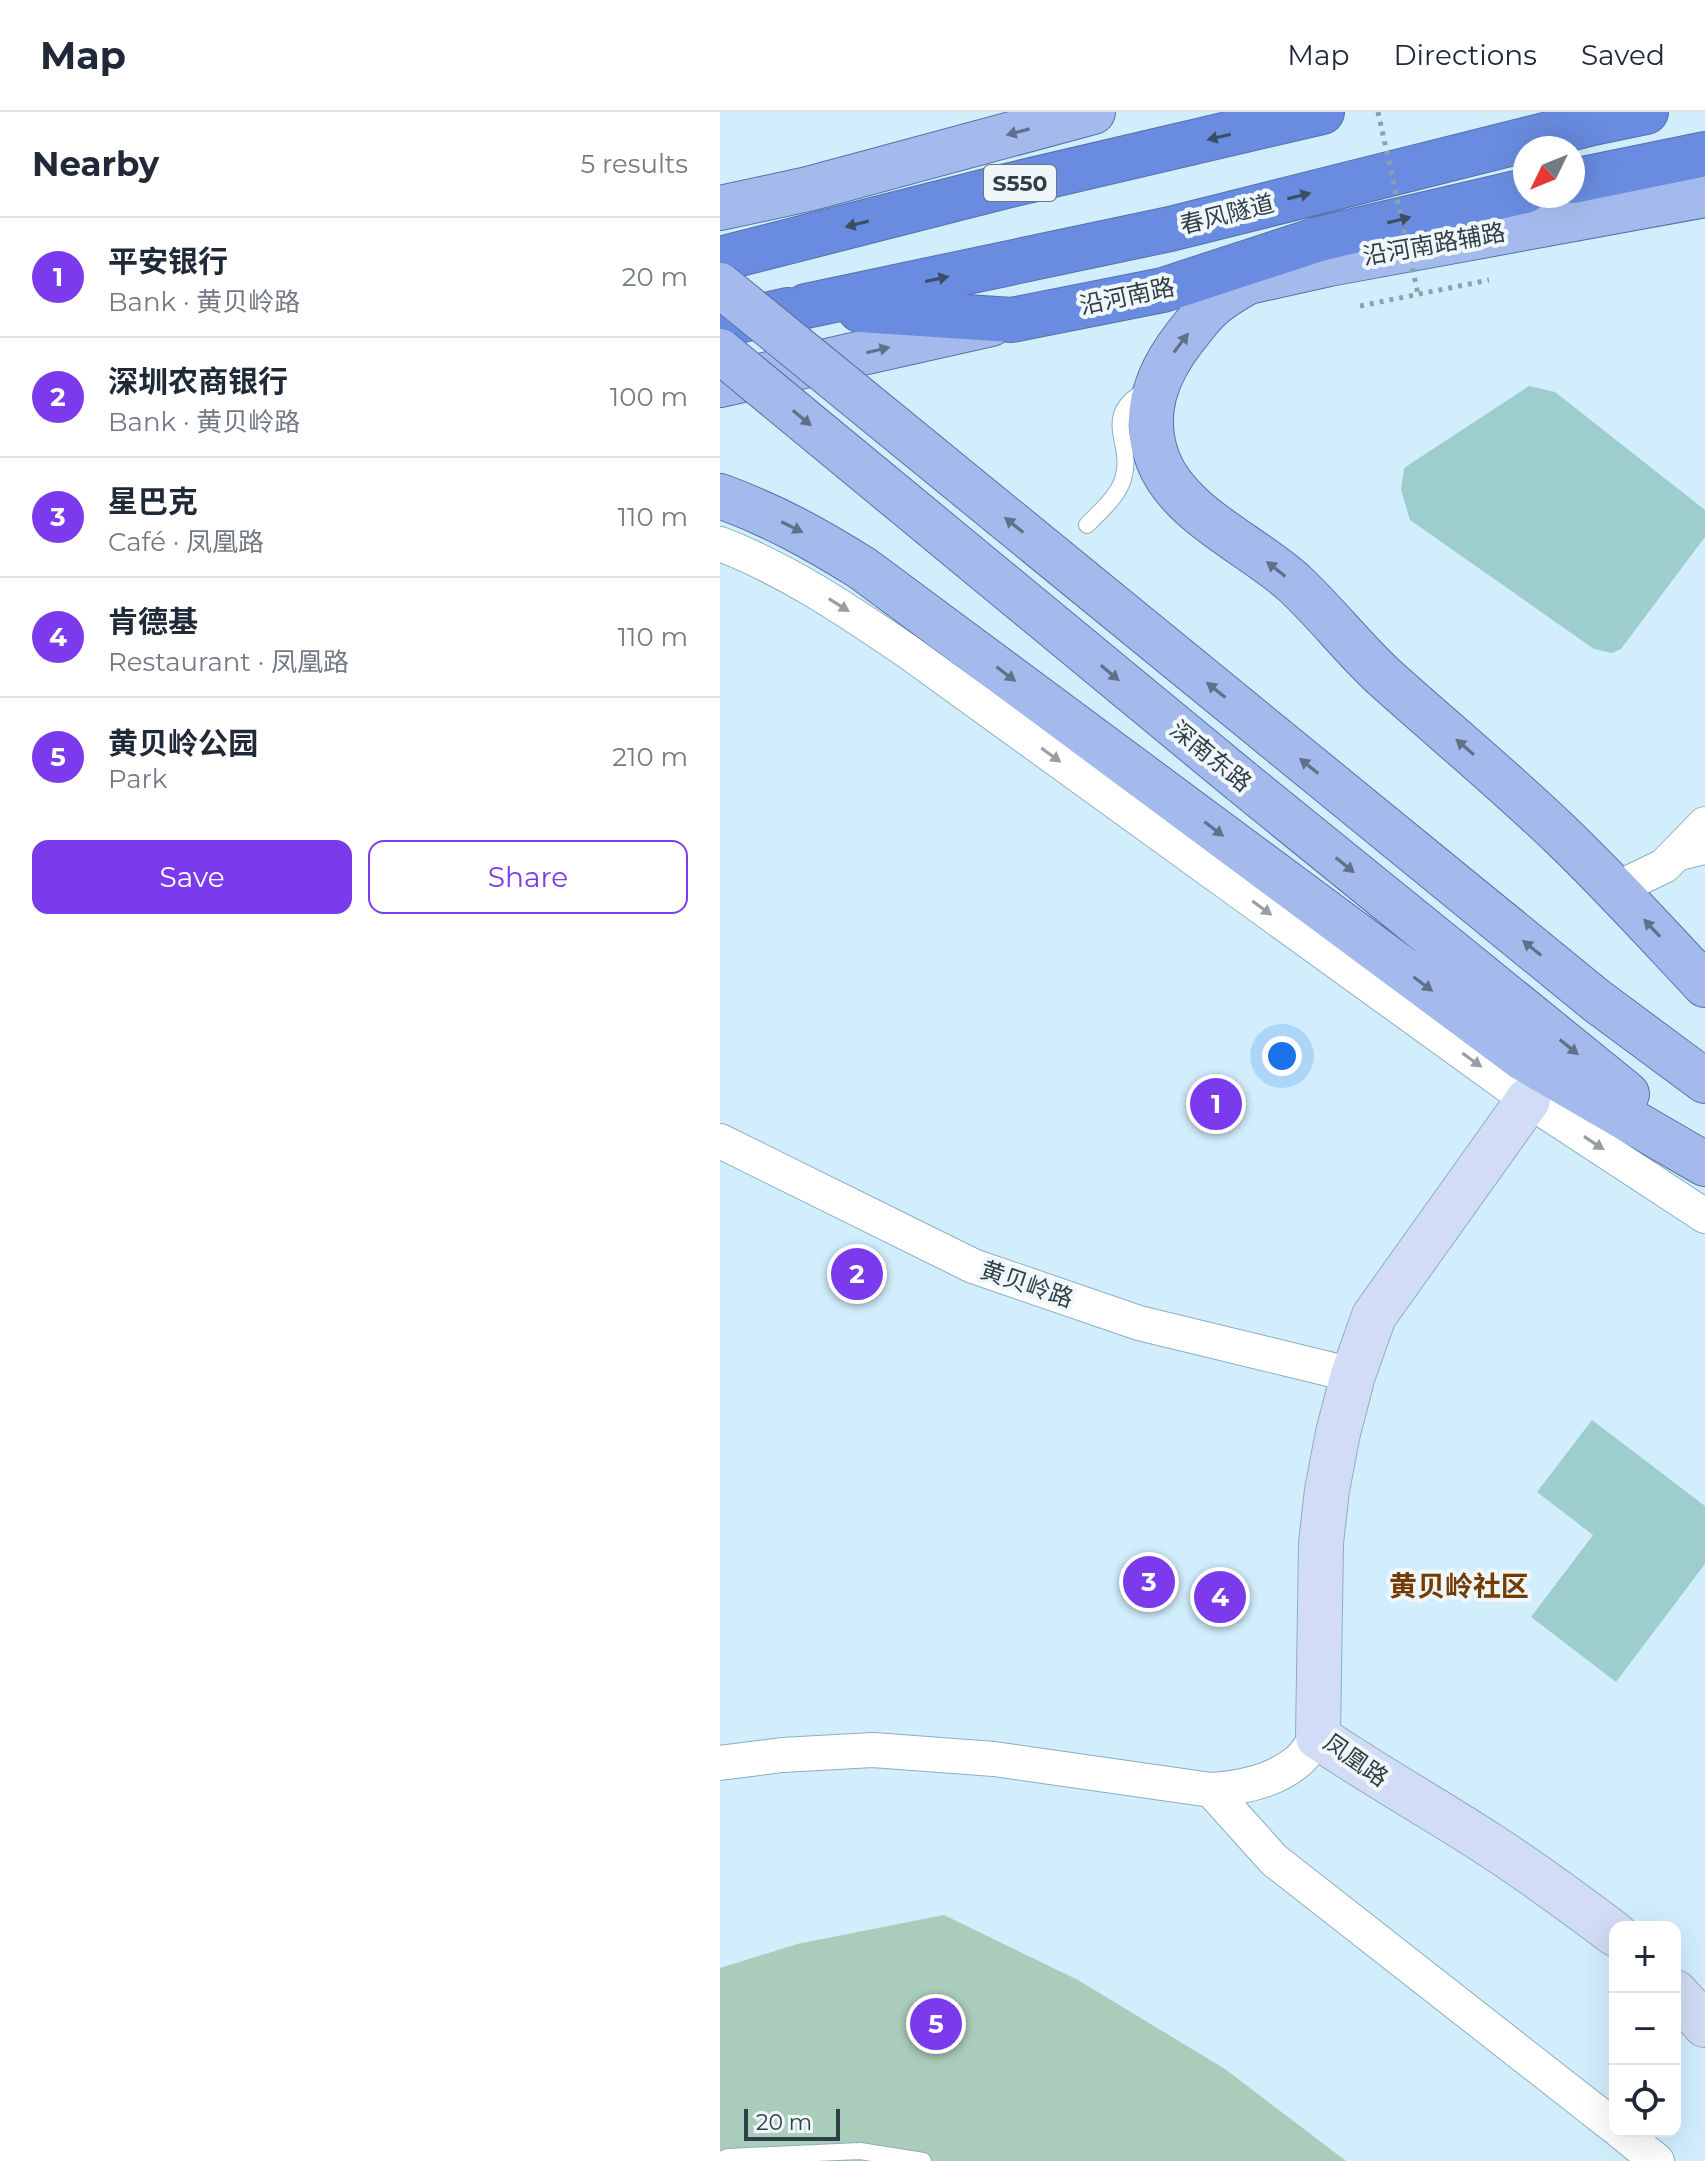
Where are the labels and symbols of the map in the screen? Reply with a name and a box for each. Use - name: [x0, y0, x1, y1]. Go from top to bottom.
- one-way arrow: [1005, 127, 1030, 139]
- one-way arrow: [1206, 131, 1231, 144]
- north arrow: [1513, 136, 1585, 208]
- road number: S550: [984, 165, 1056, 201]
- street label: 春风隧道: [1177, 188, 1277, 240]
- one-way arrow: [1287, 190, 1312, 202]
- one-way arrow: [1387, 213, 1412, 226]
- street label: 沿河南路辅路: [1361, 217, 1507, 271]
- one-way arrow: [844, 218, 869, 230]
- one-way arrow: [924, 272, 949, 284]
- street label: 沿河南路: [1077, 272, 1177, 320]
- one-way arrow: [1172, 333, 1188, 354]
- one-way arrow: [866, 343, 891, 356]
- one-way arrow: [792, 409, 812, 426]
- one-way arrow: [1004, 518, 1024, 534]
- one-way arrow: [780, 520, 803, 534]
- one-way arrow: [1266, 561, 1286, 578]
- one-way arrow: [828, 598, 850, 612]
- one-way arrow: [1100, 664, 1120, 681]
- one-way arrow: [995, 666, 1016, 681]
- one-way arrow: [1206, 682, 1226, 699]
- street label: 深南东路: [1165, 715, 1257, 797]
- one-way arrow: [1456, 739, 1476, 756]
- one-way arrow: [1041, 747, 1061, 763]
- one-way arrow: [1299, 758, 1319, 775]
- one-way arrow: [1204, 821, 1224, 837]
- one-way arrow: [1335, 856, 1355, 873]
- one-way arrow: [1251, 900, 1272, 915]
- one-way arrow: [1643, 919, 1661, 938]
- one-way arrow: [1522, 940, 1542, 957]
- one-way arrow: [1413, 975, 1433, 991]
- your location: [1262, 1036, 1302, 1076]
- one-way arrow: [1558, 1038, 1578, 1055]
- one-way arrow: [1462, 1052, 1483, 1067]
- pin: 1: [1190, 1074, 1242, 1134]
- one-way arrow: [1583, 1135, 1604, 1150]
- pin: 2: [831, 1244, 883, 1304]
- street label: 黄贝岭路: [977, 1255, 1077, 1313]
- pin: 3: [1123, 1552, 1175, 1612]
- pin: 4: [1194, 1567, 1246, 1627]
- district label: 黄贝岭社区: [1389, 1569, 1529, 1603]
- street label: 凤凰路: [1318, 1727, 1394, 1793]
- pin: 5: [910, 1994, 962, 2054]
- scale bar: [744, 2105, 840, 2141]

